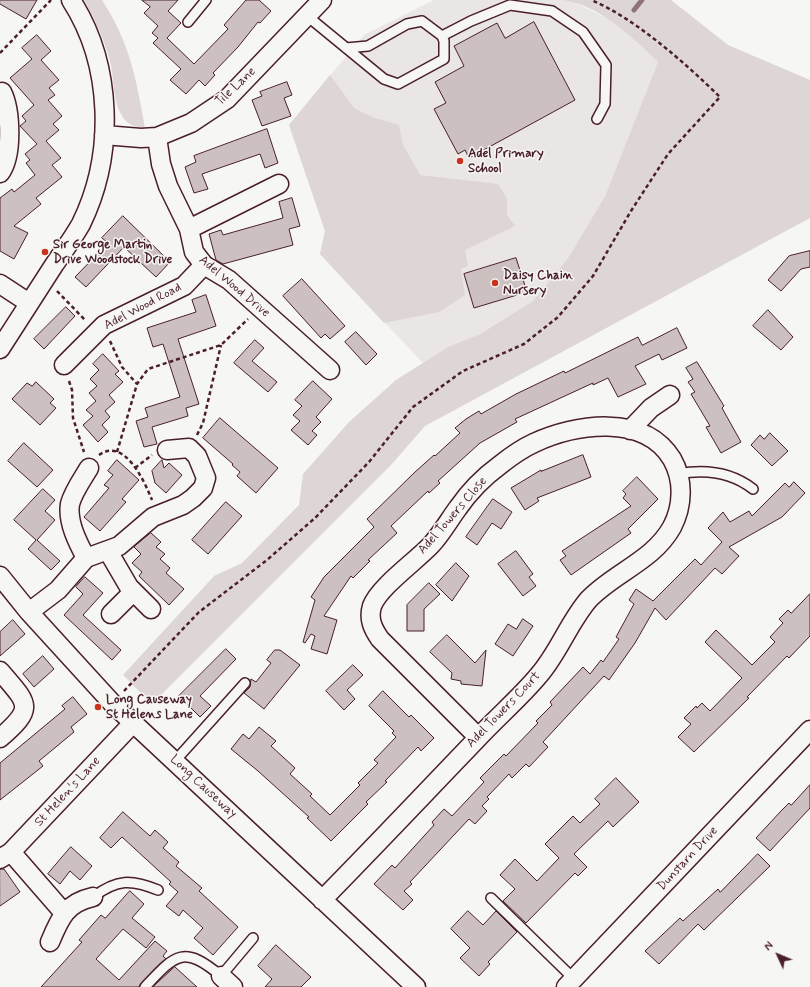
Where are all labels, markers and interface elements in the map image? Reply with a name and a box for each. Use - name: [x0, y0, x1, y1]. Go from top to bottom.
- street label: Tile Lane: [212, 64, 260, 110]
- place label: Adel Primary School: [468, 146, 544, 177]
- marker: Adel Primary School: [455, 156, 465, 166]
- place label: Sir George Martin Drive Woodstock Drive: [53, 237, 172, 268]
- marker: Sir George Martin Drive Woodstock Drive: [40, 247, 50, 257]
- street label: Adel Wood Drive: [195, 253, 273, 321]
- place label: Daisy Chain Nursery: [503, 268, 573, 299]
- marker: Daisy Chain Nursery: [490, 278, 500, 288]
- street label: Adel Wood Road: [102, 280, 184, 334]
- street label: Adel Towers Close: [415, 474, 491, 558]
- street label: Adel Towers Court: [464, 669, 544, 751]
- place label: Long Causeway St Helens Lane: [106, 692, 193, 723]
- marker: Long Causeway St Helens Lane: [93, 702, 103, 712]
- street label: Long Causeway: [166, 752, 240, 822]
- street label: St Helen's Lane: [32, 754, 104, 830]
- street label: Dunstarn Drive: [654, 824, 722, 894]
- north arrow: [758, 935, 798, 975]
- text: N: [762, 939, 777, 954]

